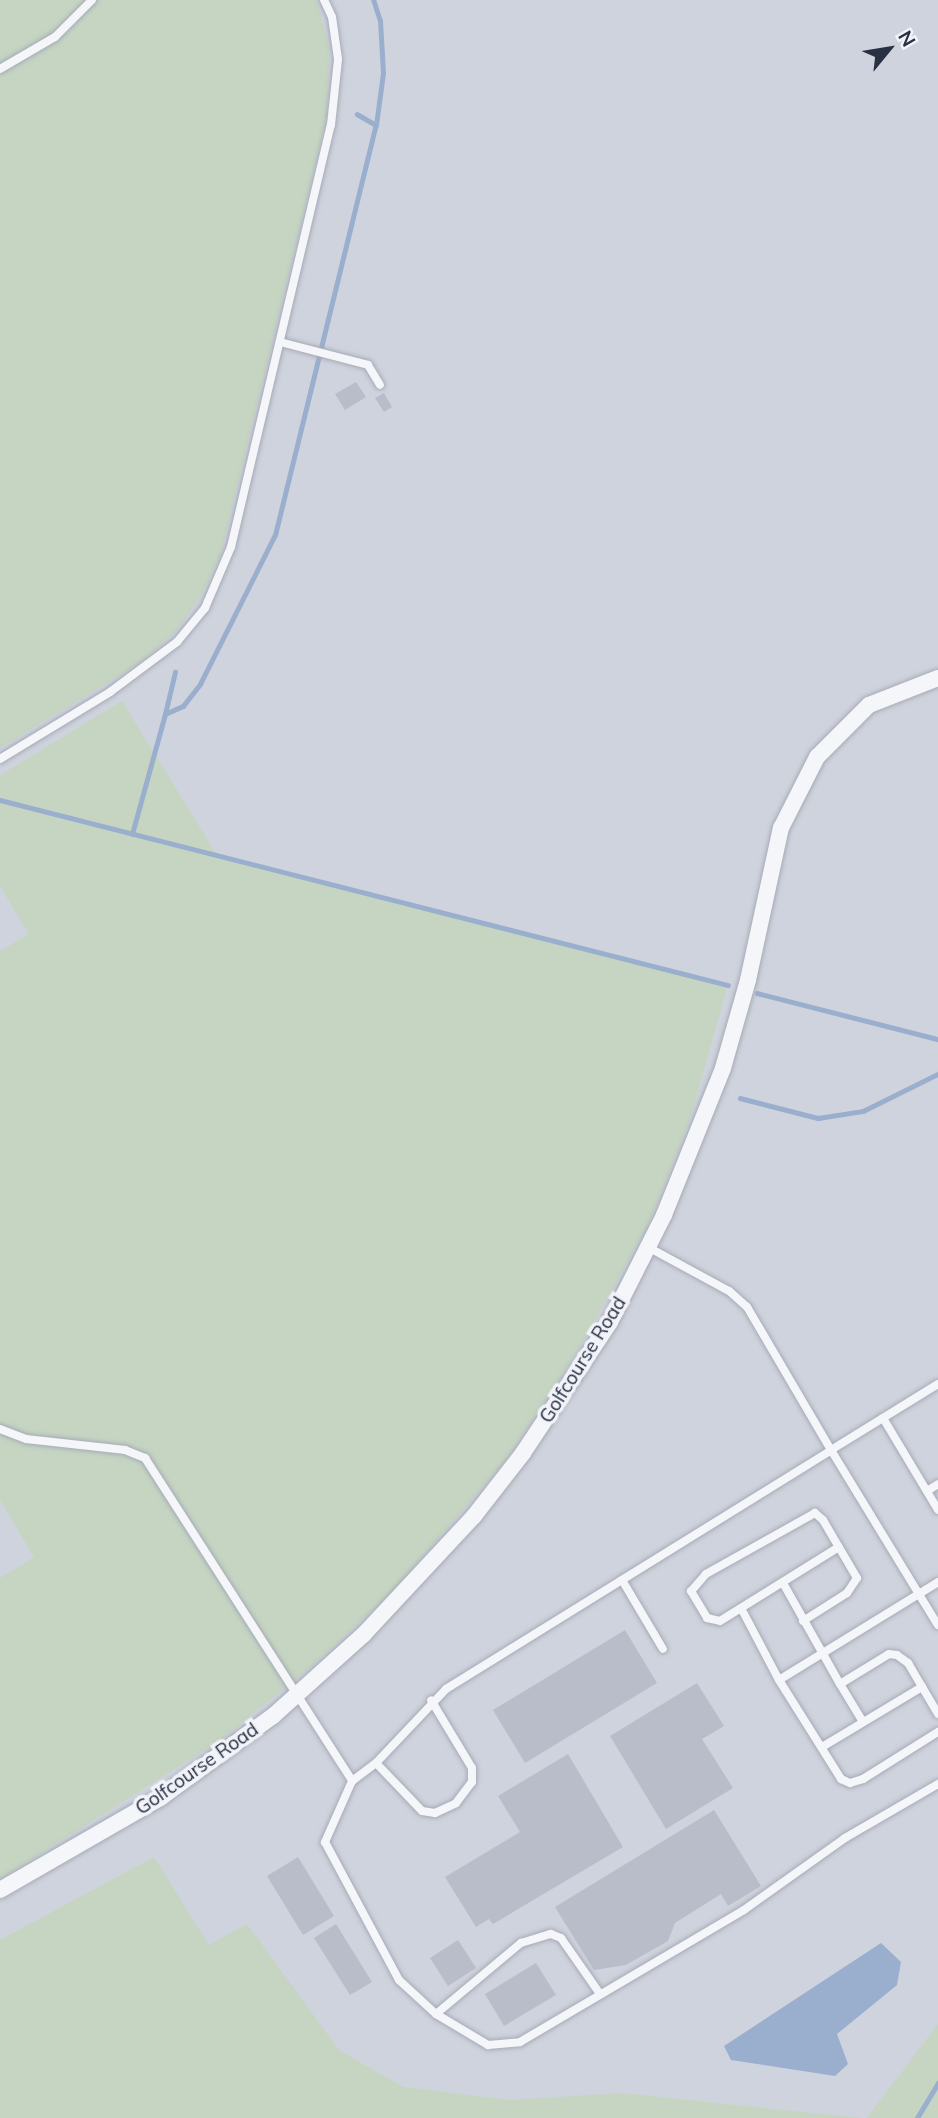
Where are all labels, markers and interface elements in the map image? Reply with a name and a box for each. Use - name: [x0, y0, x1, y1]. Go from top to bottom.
- north arrow: [854, 14, 924, 84]
- text: N: [893, 26, 921, 51]
- street label: Golfcourse Road: [535, 1293, 631, 1427]
- street label: Golfcourse Road: [131, 1718, 263, 1820]

